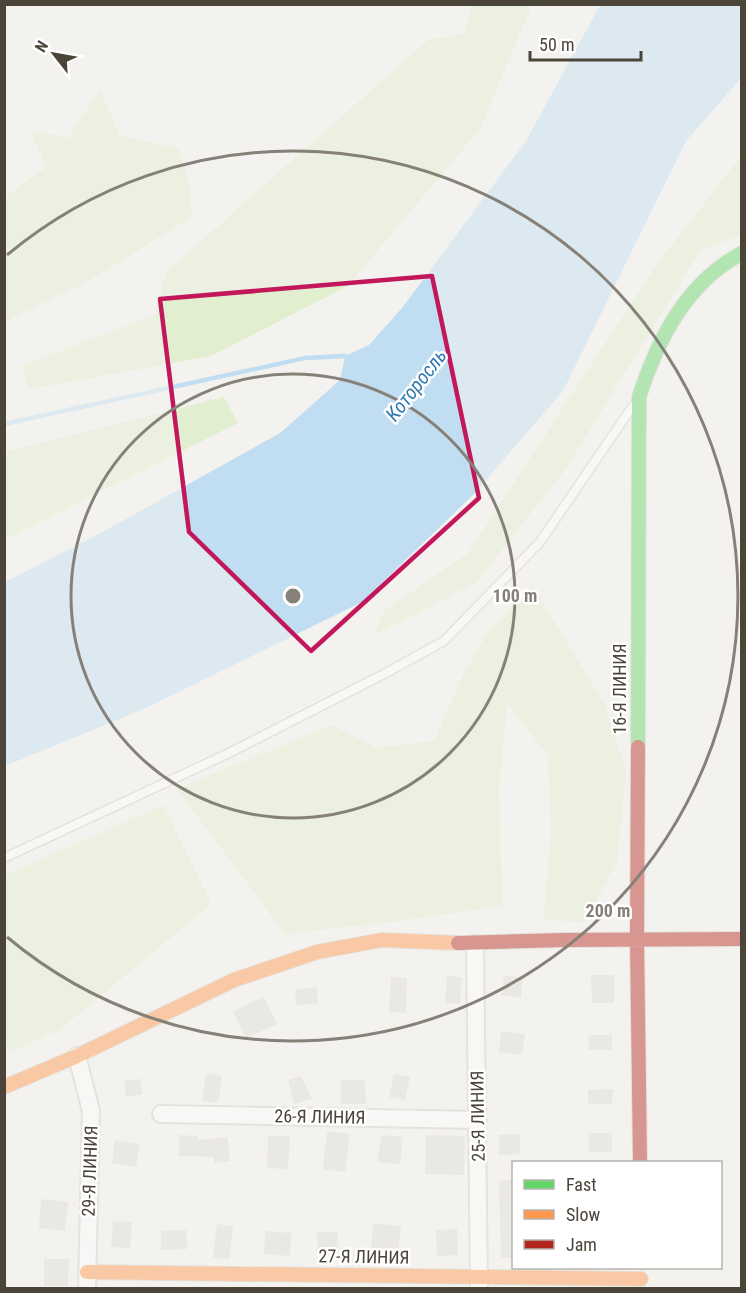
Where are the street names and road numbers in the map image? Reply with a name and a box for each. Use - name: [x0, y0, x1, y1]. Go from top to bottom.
- street label: 16-Я ЛИНИЯ: [609, 643, 630, 735]
- street label: 25-Я ЛИНИЯ: [466, 1070, 489, 1162]
- street label: 26-Я ЛИНИЯ: [274, 1105, 366, 1128]
- street label: 29-Я ЛИНИЯ: [77, 1125, 102, 1217]
- street label: 27-Я ЛИНИЯ: [318, 1245, 410, 1268]

